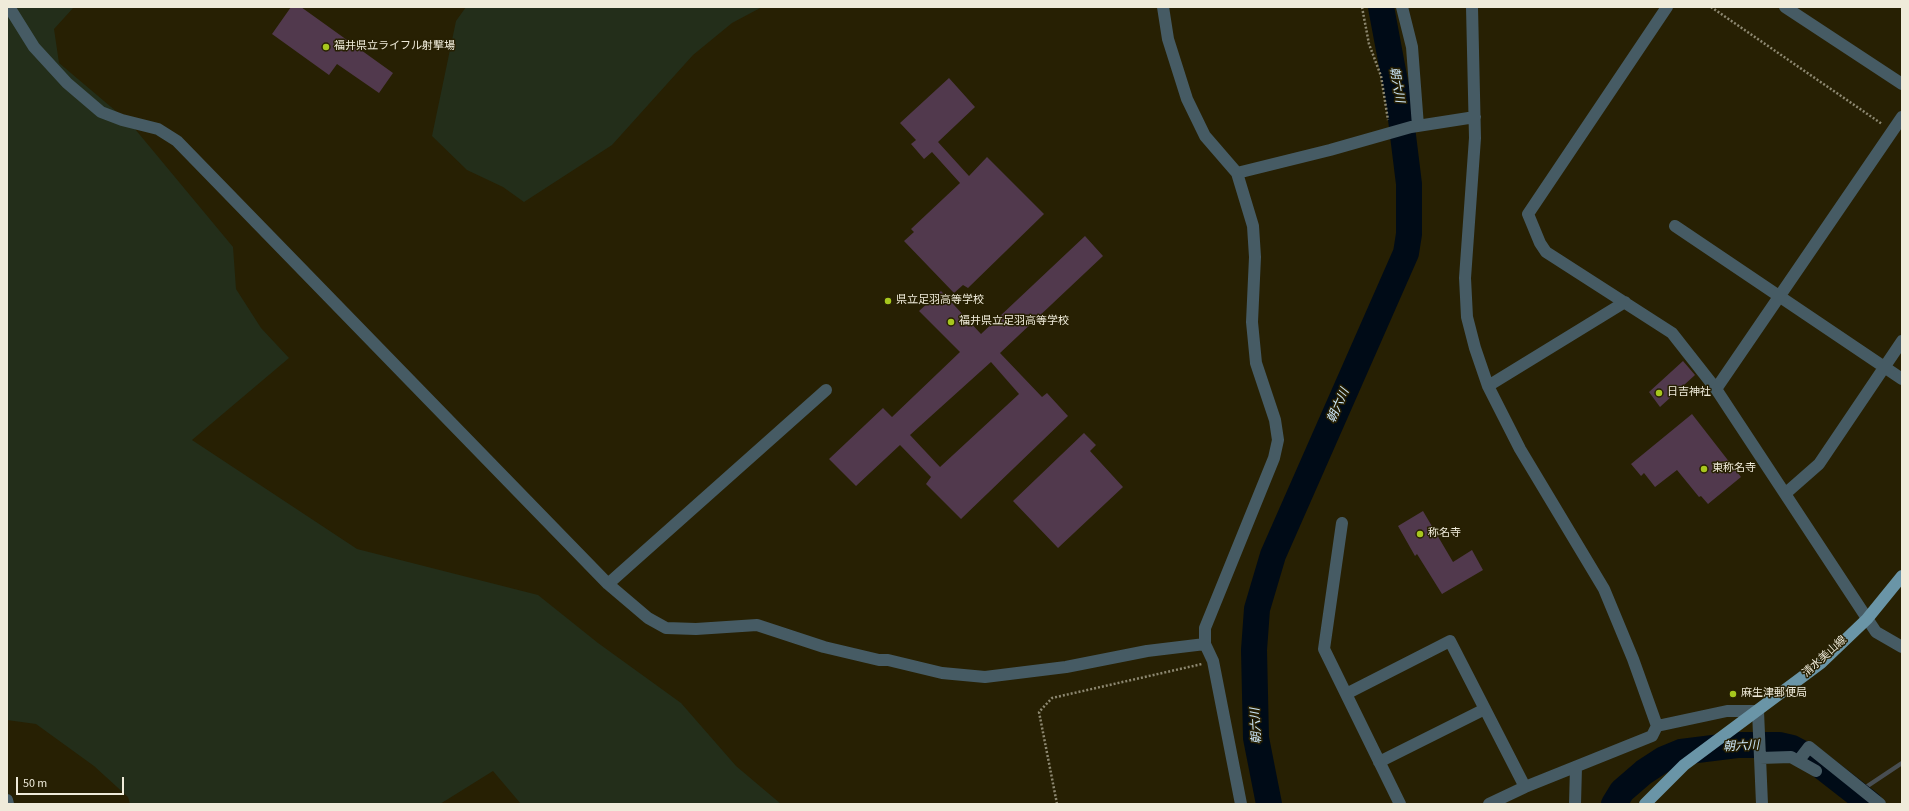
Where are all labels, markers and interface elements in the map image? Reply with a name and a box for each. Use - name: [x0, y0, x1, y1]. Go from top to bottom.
- place label: 福井県立ライフル射撃場: [334, 40, 455, 54]
- marker: 福井県立ライフル射撃場: [321, 42, 331, 52]
- water label: 朝六川: [1386, 66, 1406, 104]
- place label: 県立足羽高等学校: [896, 294, 984, 308]
- marker: 県立足羽高等学校: [883, 296, 893, 306]
- place label: 福井県立足羽高等学校: [959, 315, 1069, 329]
- marker: 福井県立足羽高等学校: [946, 317, 956, 327]
- place label: 日吉神社: [1667, 386, 1711, 400]
- water label: 朝六川: [1325, 387, 1353, 425]
- marker: 日吉神社: [1654, 388, 1664, 398]
- place label: 東称名寺: [1712, 462, 1756, 476]
- marker: 東称名寺: [1699, 464, 1709, 474]
- place label: 称名寺: [1428, 527, 1461, 541]
- marker: 称名寺: [1415, 529, 1425, 539]
- street label: 清水美山線: [1800, 634, 1850, 680]
- place label: 麻生津郵便局: [1741, 687, 1807, 701]
- marker: 麻生津郵便局: [1728, 689, 1738, 699]
- water label: 朝六川: [1249, 708, 1265, 744]
- water label: 朝六川: [1723, 739, 1759, 755]
- scale bar: [18, 769, 126, 795]
- text: 50 m: [23, 775, 47, 792]

